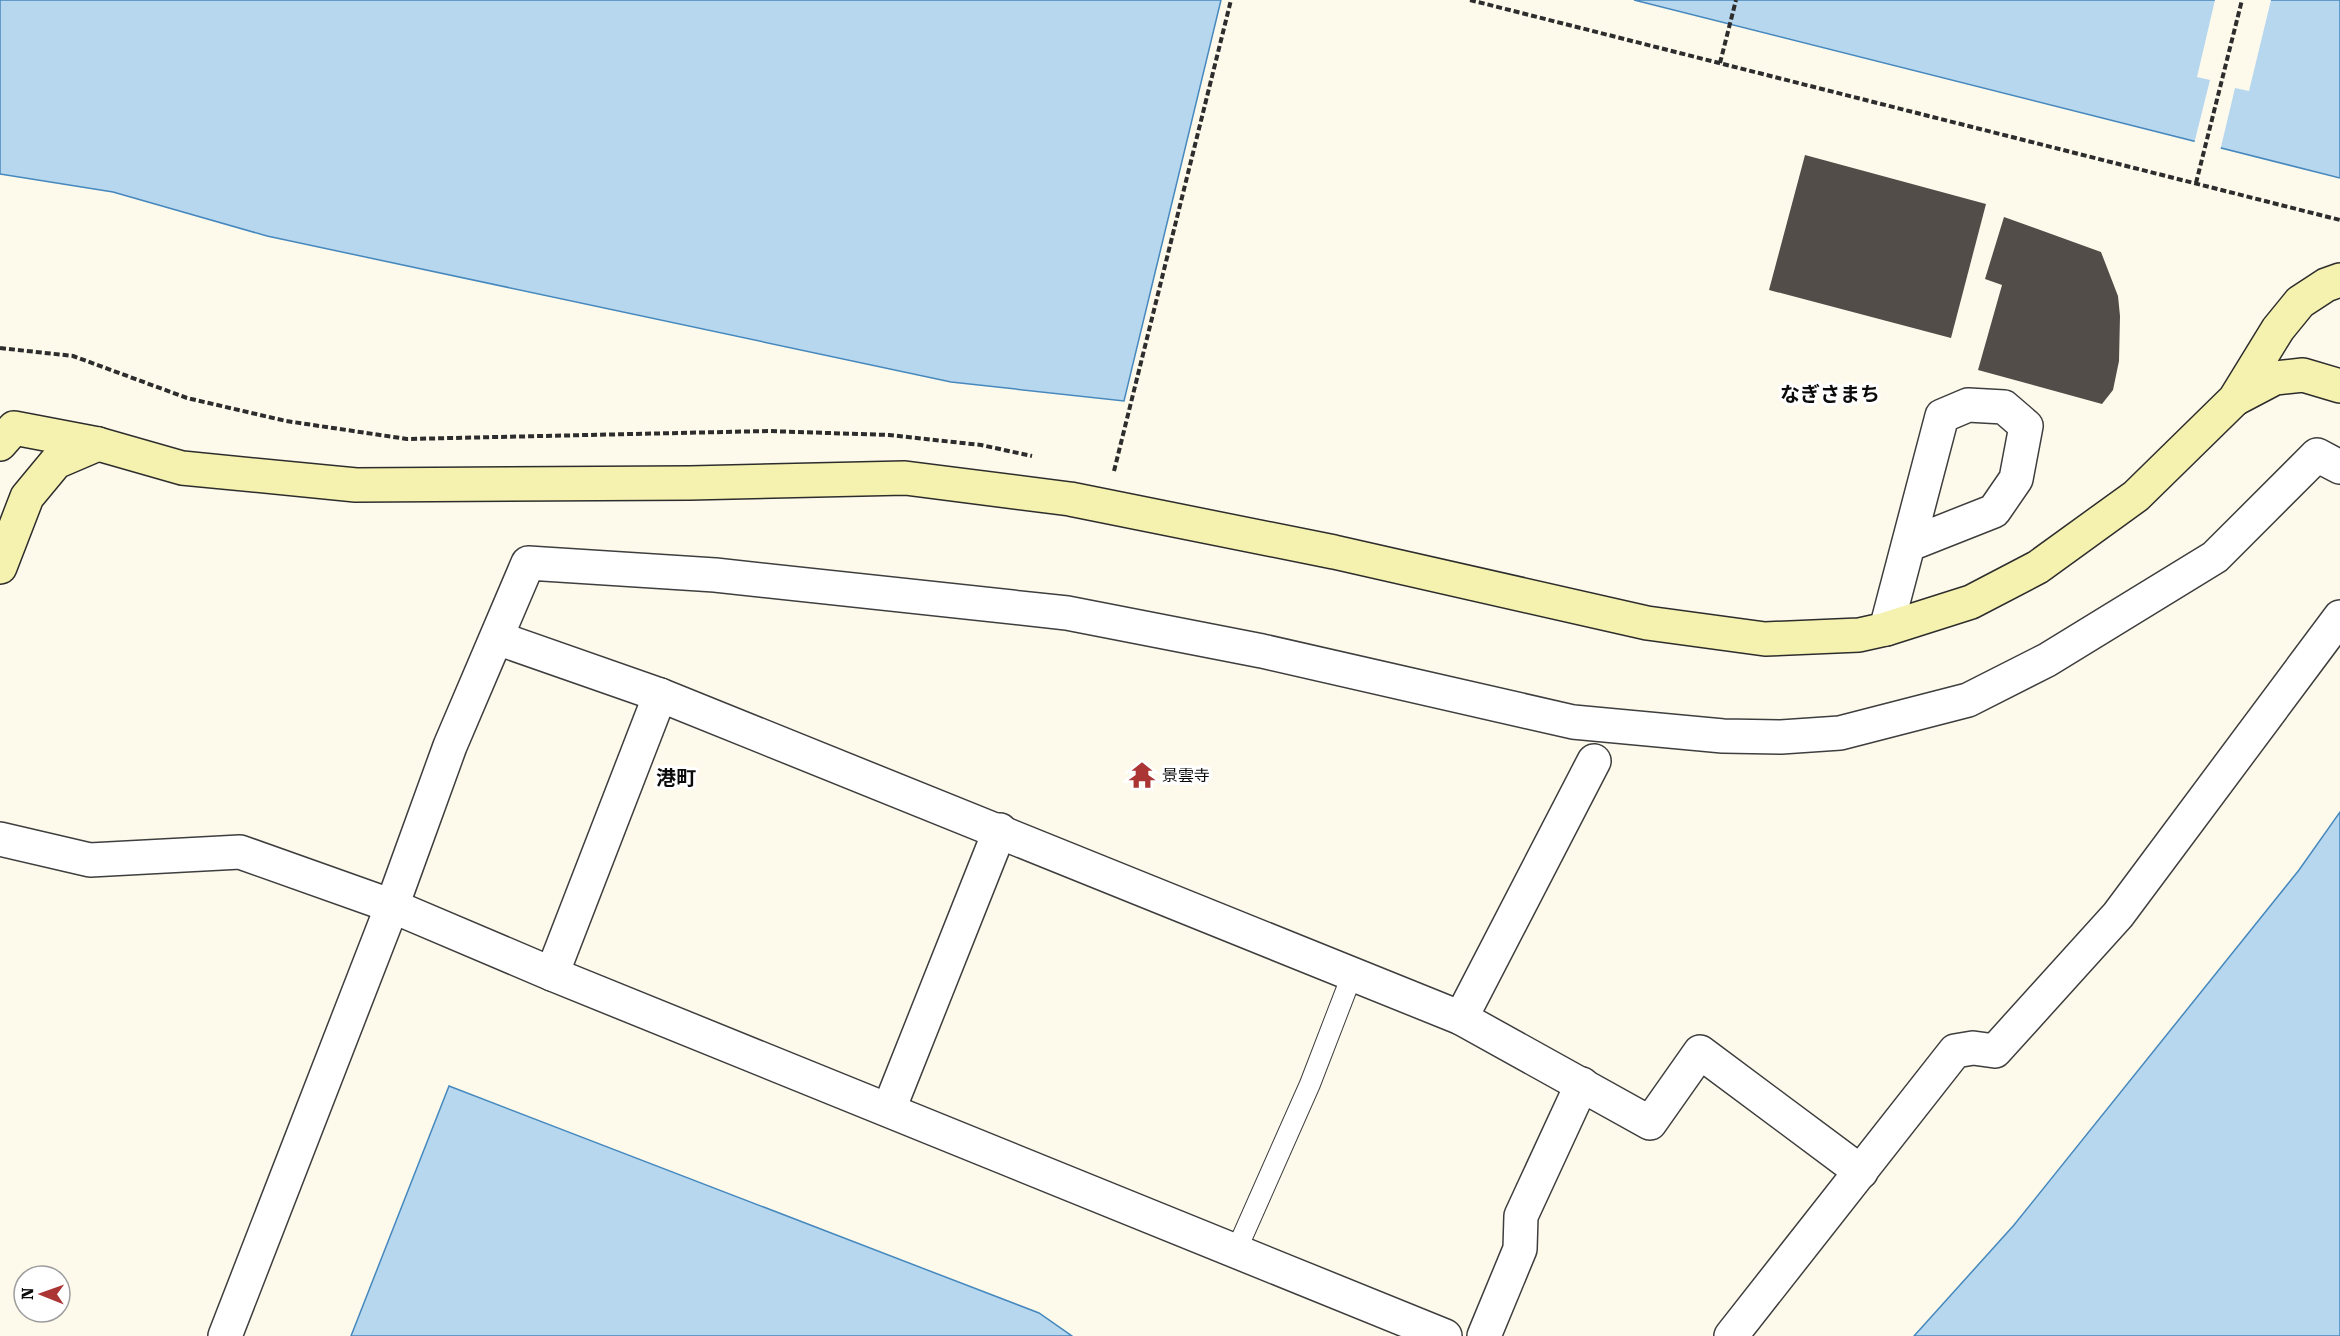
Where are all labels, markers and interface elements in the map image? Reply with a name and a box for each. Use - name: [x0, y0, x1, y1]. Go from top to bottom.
- district label: なぎさまち: [1780, 382, 1880, 406]
- temple icon: 景雲寺: [1127, 760, 1157, 790]
- district label: 港町: [656, 766, 696, 790]
- place label: 景雲寺: [1162, 766, 1210, 785]
- north arrow: [12, 1264, 72, 1324]
- text: N: [18, 1287, 37, 1300]

